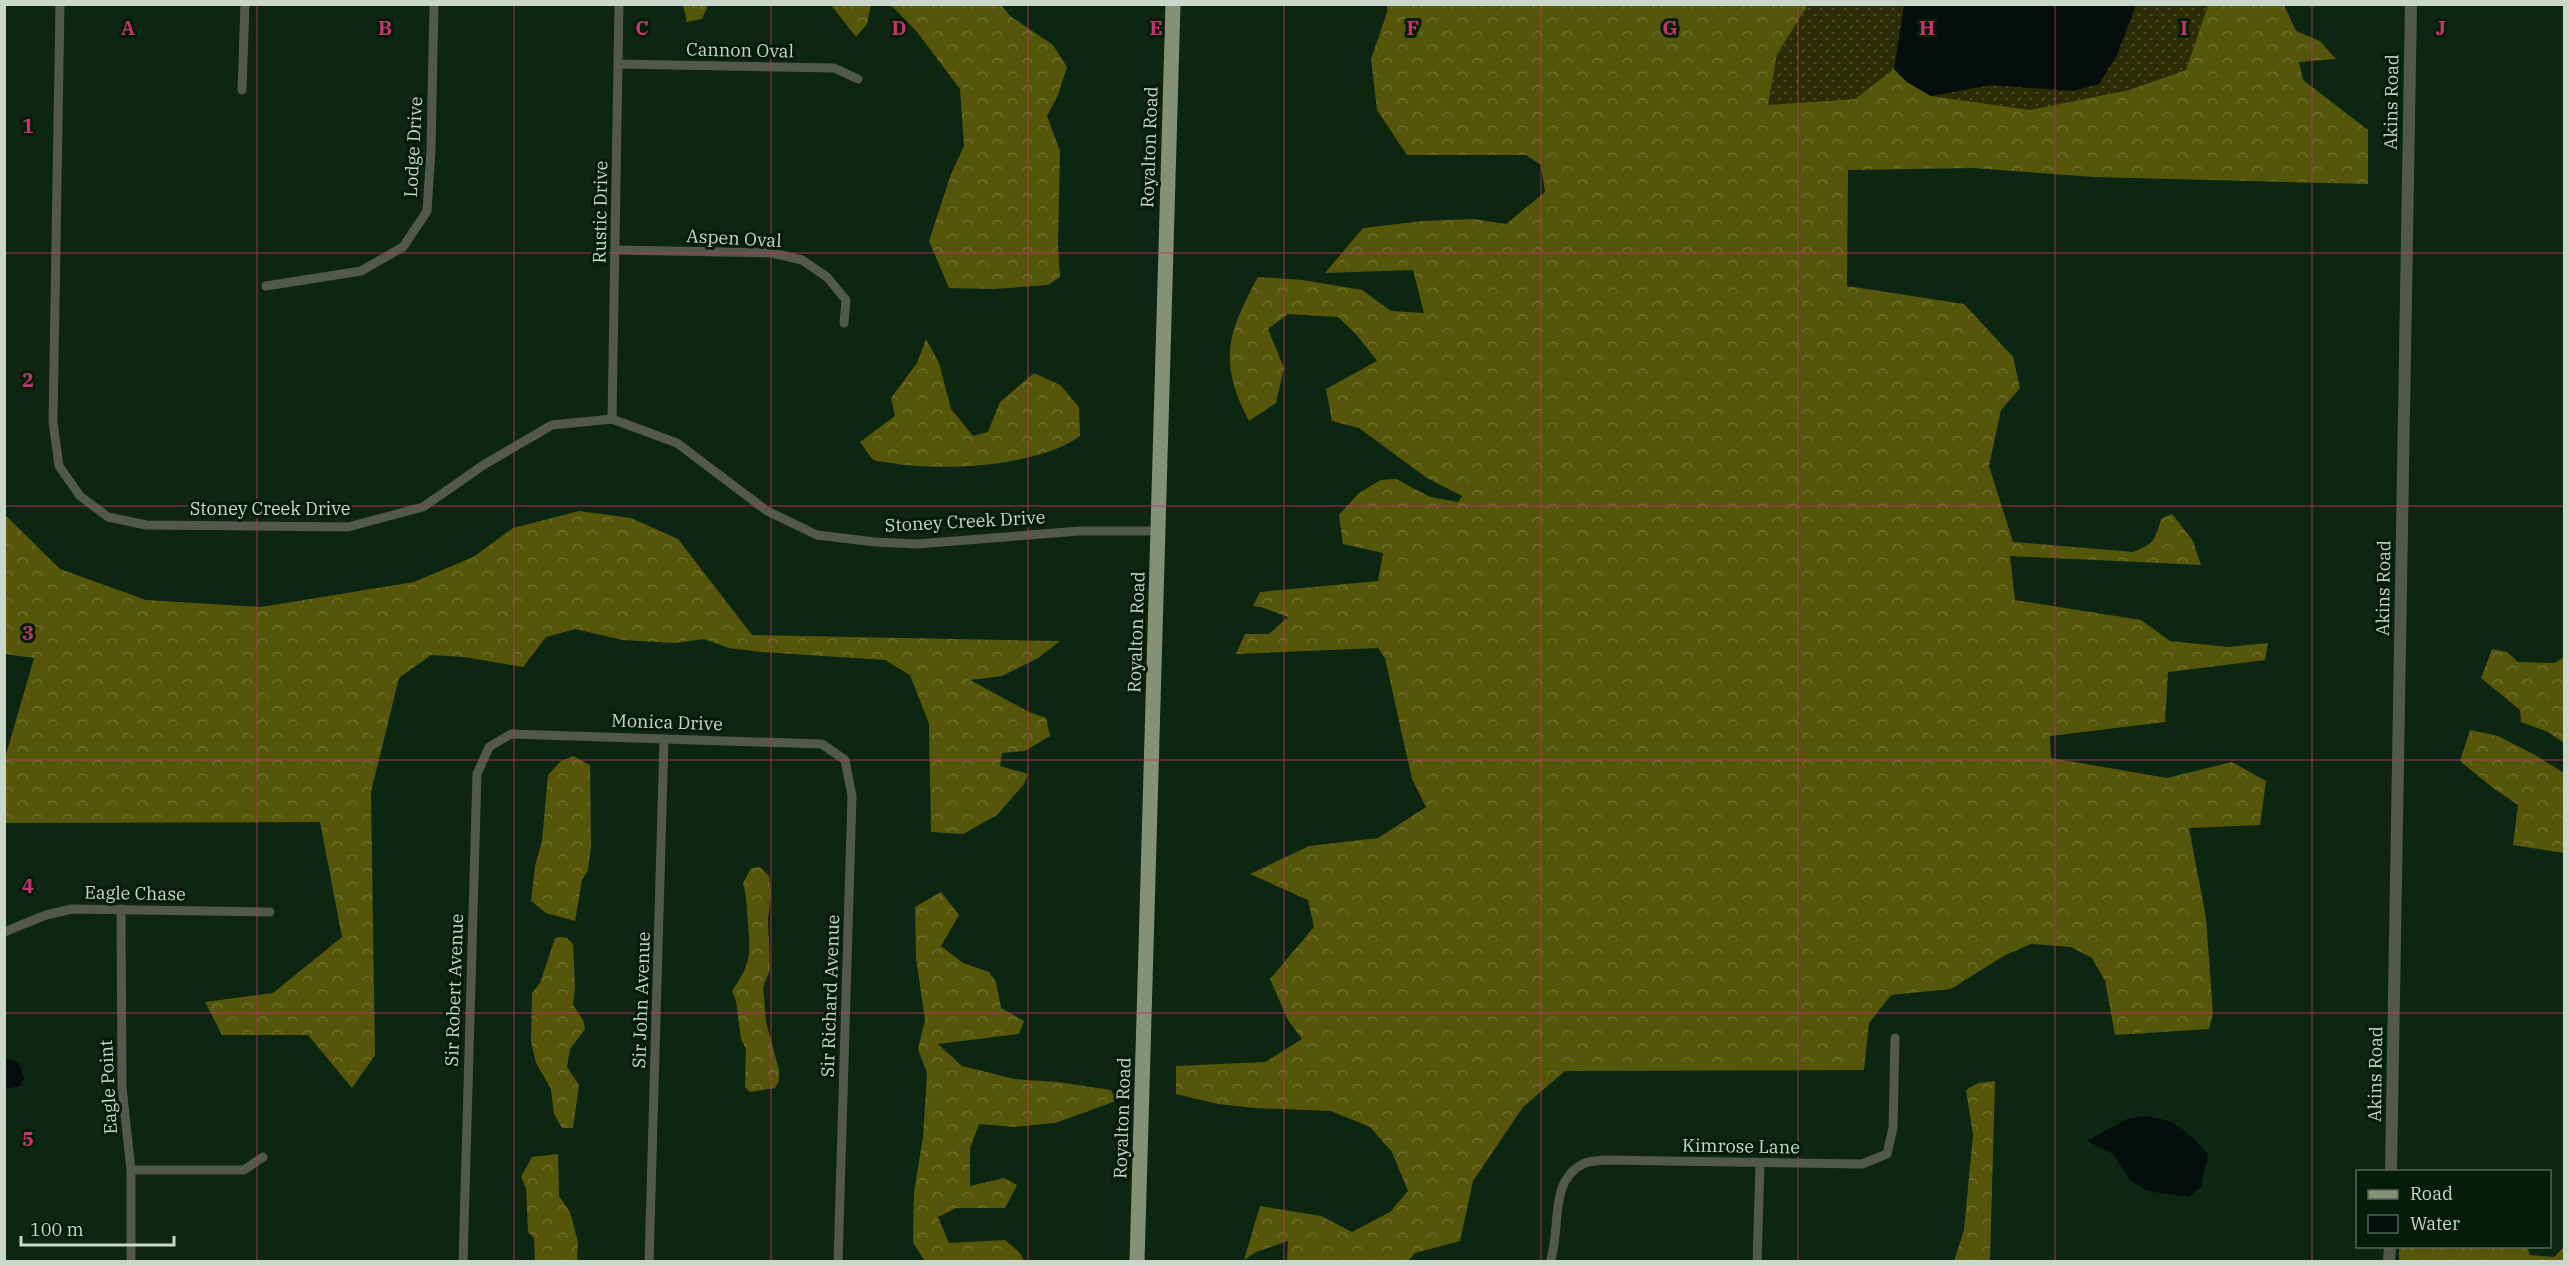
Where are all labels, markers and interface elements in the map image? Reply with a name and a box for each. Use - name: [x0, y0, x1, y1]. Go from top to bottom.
- text: A: [121, 14, 135, 41]
- text: B: [378, 14, 392, 41]
- text: C: [635, 14, 649, 41]
- text: D: [891, 14, 907, 41]
- text: E: [1149, 14, 1163, 41]
- text: F: [1407, 14, 1419, 41]
- text: G: [1662, 14, 1678, 41]
- text: H: [1919, 14, 1935, 41]
- text: I: [2180, 14, 2188, 41]
- text: J: [2436, 14, 2446, 41]
- street label: Cannon Oval: [686, 38, 794, 62]
- street label: Akins Road: [2379, 54, 2403, 150]
- street label: Royalton Road: [1135, 86, 1163, 208]
- street label: Lodge Drive: [399, 96, 427, 198]
- text: 1: [22, 112, 34, 139]
- street label: Rustic Drive: [588, 160, 612, 264]
- street label: Aspen Oval: [686, 224, 782, 252]
- text: 2: [22, 366, 34, 393]
- street label: Stoney Creek Drive: [190, 497, 350, 520]
- street label: Stoney Creek Drive: [884, 505, 1046, 537]
- street label: Akins Road: [2371, 540, 2395, 636]
- street label: Royalton Road: [1122, 571, 1150, 693]
- text: 3: [22, 619, 34, 646]
- street label: Monica Drive: [611, 709, 723, 735]
- text: 4: [22, 872, 34, 899]
- street label: Eagle Chase: [84, 881, 186, 905]
- street label: Sir Robert Avenue: [440, 913, 468, 1067]
- street label: Sir Richard Avenue: [816, 914, 844, 1078]
- street label: Sir John Avenue: [627, 931, 655, 1069]
- street label: Akins Road: [2363, 1026, 2387, 1122]
- street label: Eagle Point: [94, 1039, 122, 1135]
- street label: Royalton Road: [1108, 1057, 1136, 1179]
- text: 5: [22, 1125, 34, 1152]
- street label: Kimrose Lane: [1682, 1133, 1800, 1159]
- legend: [2356, 1170, 2551, 1248]
- text: Road: [2410, 1182, 2453, 1205]
- scale bar: [21, 1209, 174, 1247]
- text: Water: [2410, 1212, 2460, 1235]
- text: 100 m: [30, 1218, 84, 1241]

